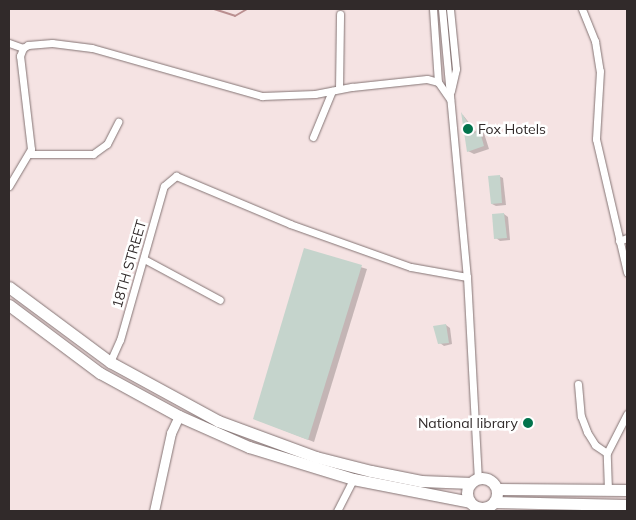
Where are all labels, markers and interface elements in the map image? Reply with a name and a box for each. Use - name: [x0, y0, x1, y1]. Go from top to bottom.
- place label: Fox Hotels: [478, 121, 546, 137]
- marker: Fox Hotels: [462, 123, 474, 135]
- street label: 18TH STREET: [108, 218, 150, 310]
- place label: National library: [418, 415, 518, 431]
- marker: National library: [522, 417, 534, 429]

